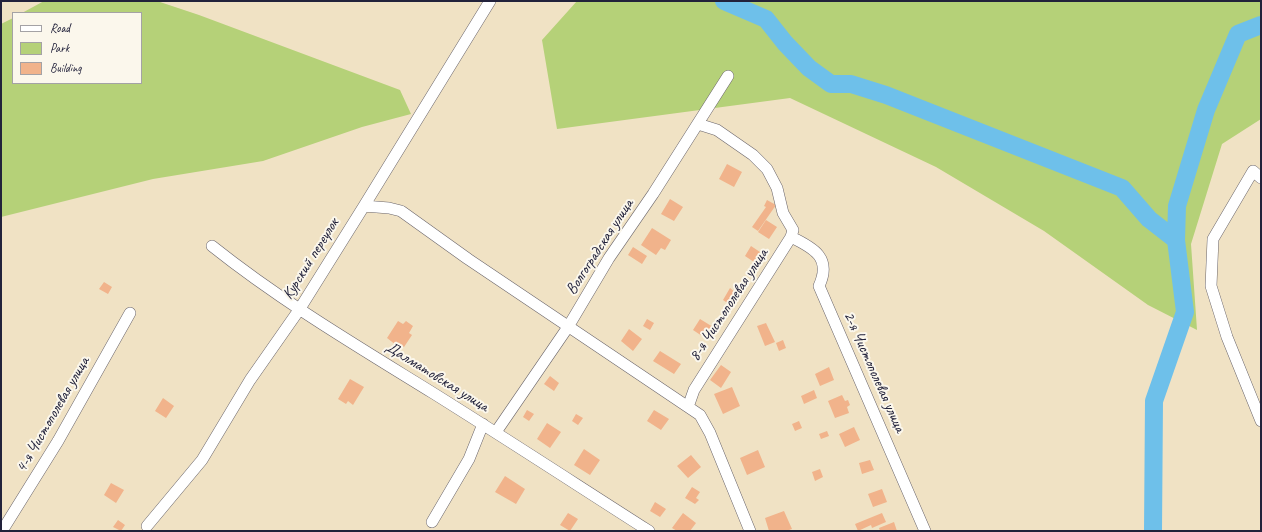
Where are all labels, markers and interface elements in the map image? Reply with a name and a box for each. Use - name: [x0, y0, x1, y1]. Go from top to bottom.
- legend: [12, 12, 142, 84]
- text: Road: [50, 20, 70, 36]
- text: Park: [50, 40, 69, 56]
- text: Building: [50, 60, 82, 76]
- street label: Волгоградская улица: [562, 196, 638, 298]
- street label: Курский переулок: [278, 215, 344, 303]
- street label: 8-я Чистополевая улица: [685, 245, 773, 365]
- street label: 2-я Чистополевая улица: [839, 309, 909, 435]
- street label: Далматовская улица: [382, 338, 492, 416]
- street label: 4-я Чистополевая улица: [12, 354, 94, 476]

